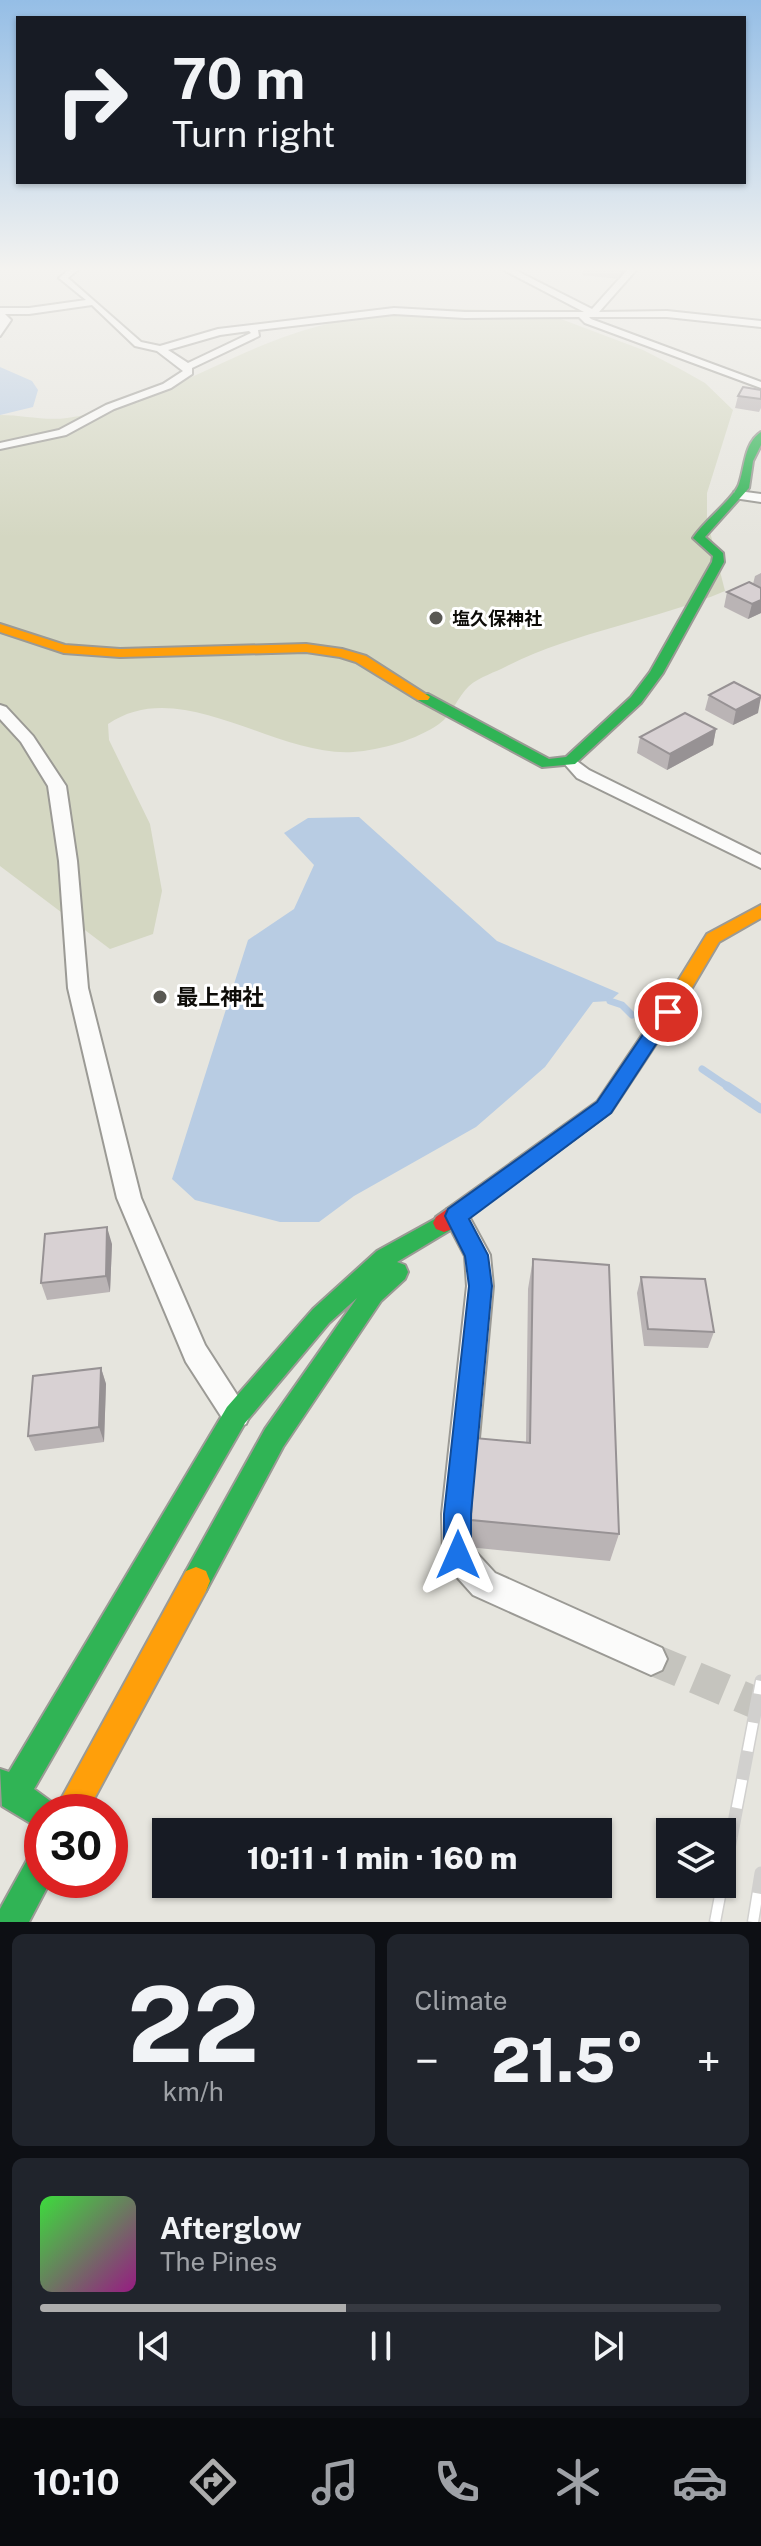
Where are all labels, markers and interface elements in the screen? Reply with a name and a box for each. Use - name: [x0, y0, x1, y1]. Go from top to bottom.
- text: 70 m: [172, 46, 305, 112]
- icon: right: [40, 48, 144, 152]
- text: Turn right: [172, 113, 335, 155]
- place label: 塩久保神社: [452, 608, 542, 629]
- marker: 塩久保神社: [427, 609, 445, 627]
- pin: [634, 978, 702, 1046]
- place label: 最上神社: [176, 984, 264, 1010]
- marker: 最上神社: [151, 988, 169, 1006]
- icon: arrive: [646, 990, 690, 1034]
- position arrow: [416, 1513, 500, 1597]
- speed limit sign: 30: [24, 1794, 128, 1898]
- map controls: [656, 1818, 736, 1898]
- button: layers: [656, 1818, 736, 1898]
- text: 10:11 · 1 min · 160 m: [247, 1840, 517, 1876]
- text: 22: [127, 1963, 259, 2085]
- text: Climate: [415, 1985, 508, 2016]
- text: 21.5°: [491, 2025, 644, 2096]
- text: −: [415, 2035, 439, 2087]
- text: +: [697, 2035, 721, 2087]
- text: km/h: [163, 2076, 224, 2107]
- text: Afterglow: [160, 2210, 302, 2246]
- text: The Pines: [160, 2246, 277, 2277]
- icon: previous: [132, 2324, 176, 2368]
- icon: pause: [359, 2324, 403, 2368]
- icon: next: [586, 2324, 630, 2368]
- icon: directions: [185, 2454, 241, 2510]
- icon: music: [307, 2454, 363, 2510]
- icon: phone: [429, 2454, 485, 2510]
- icon: climate: [550, 2454, 606, 2510]
- icon: car: [672, 2454, 728, 2510]
- text: 10:10: [33, 2461, 120, 2503]

